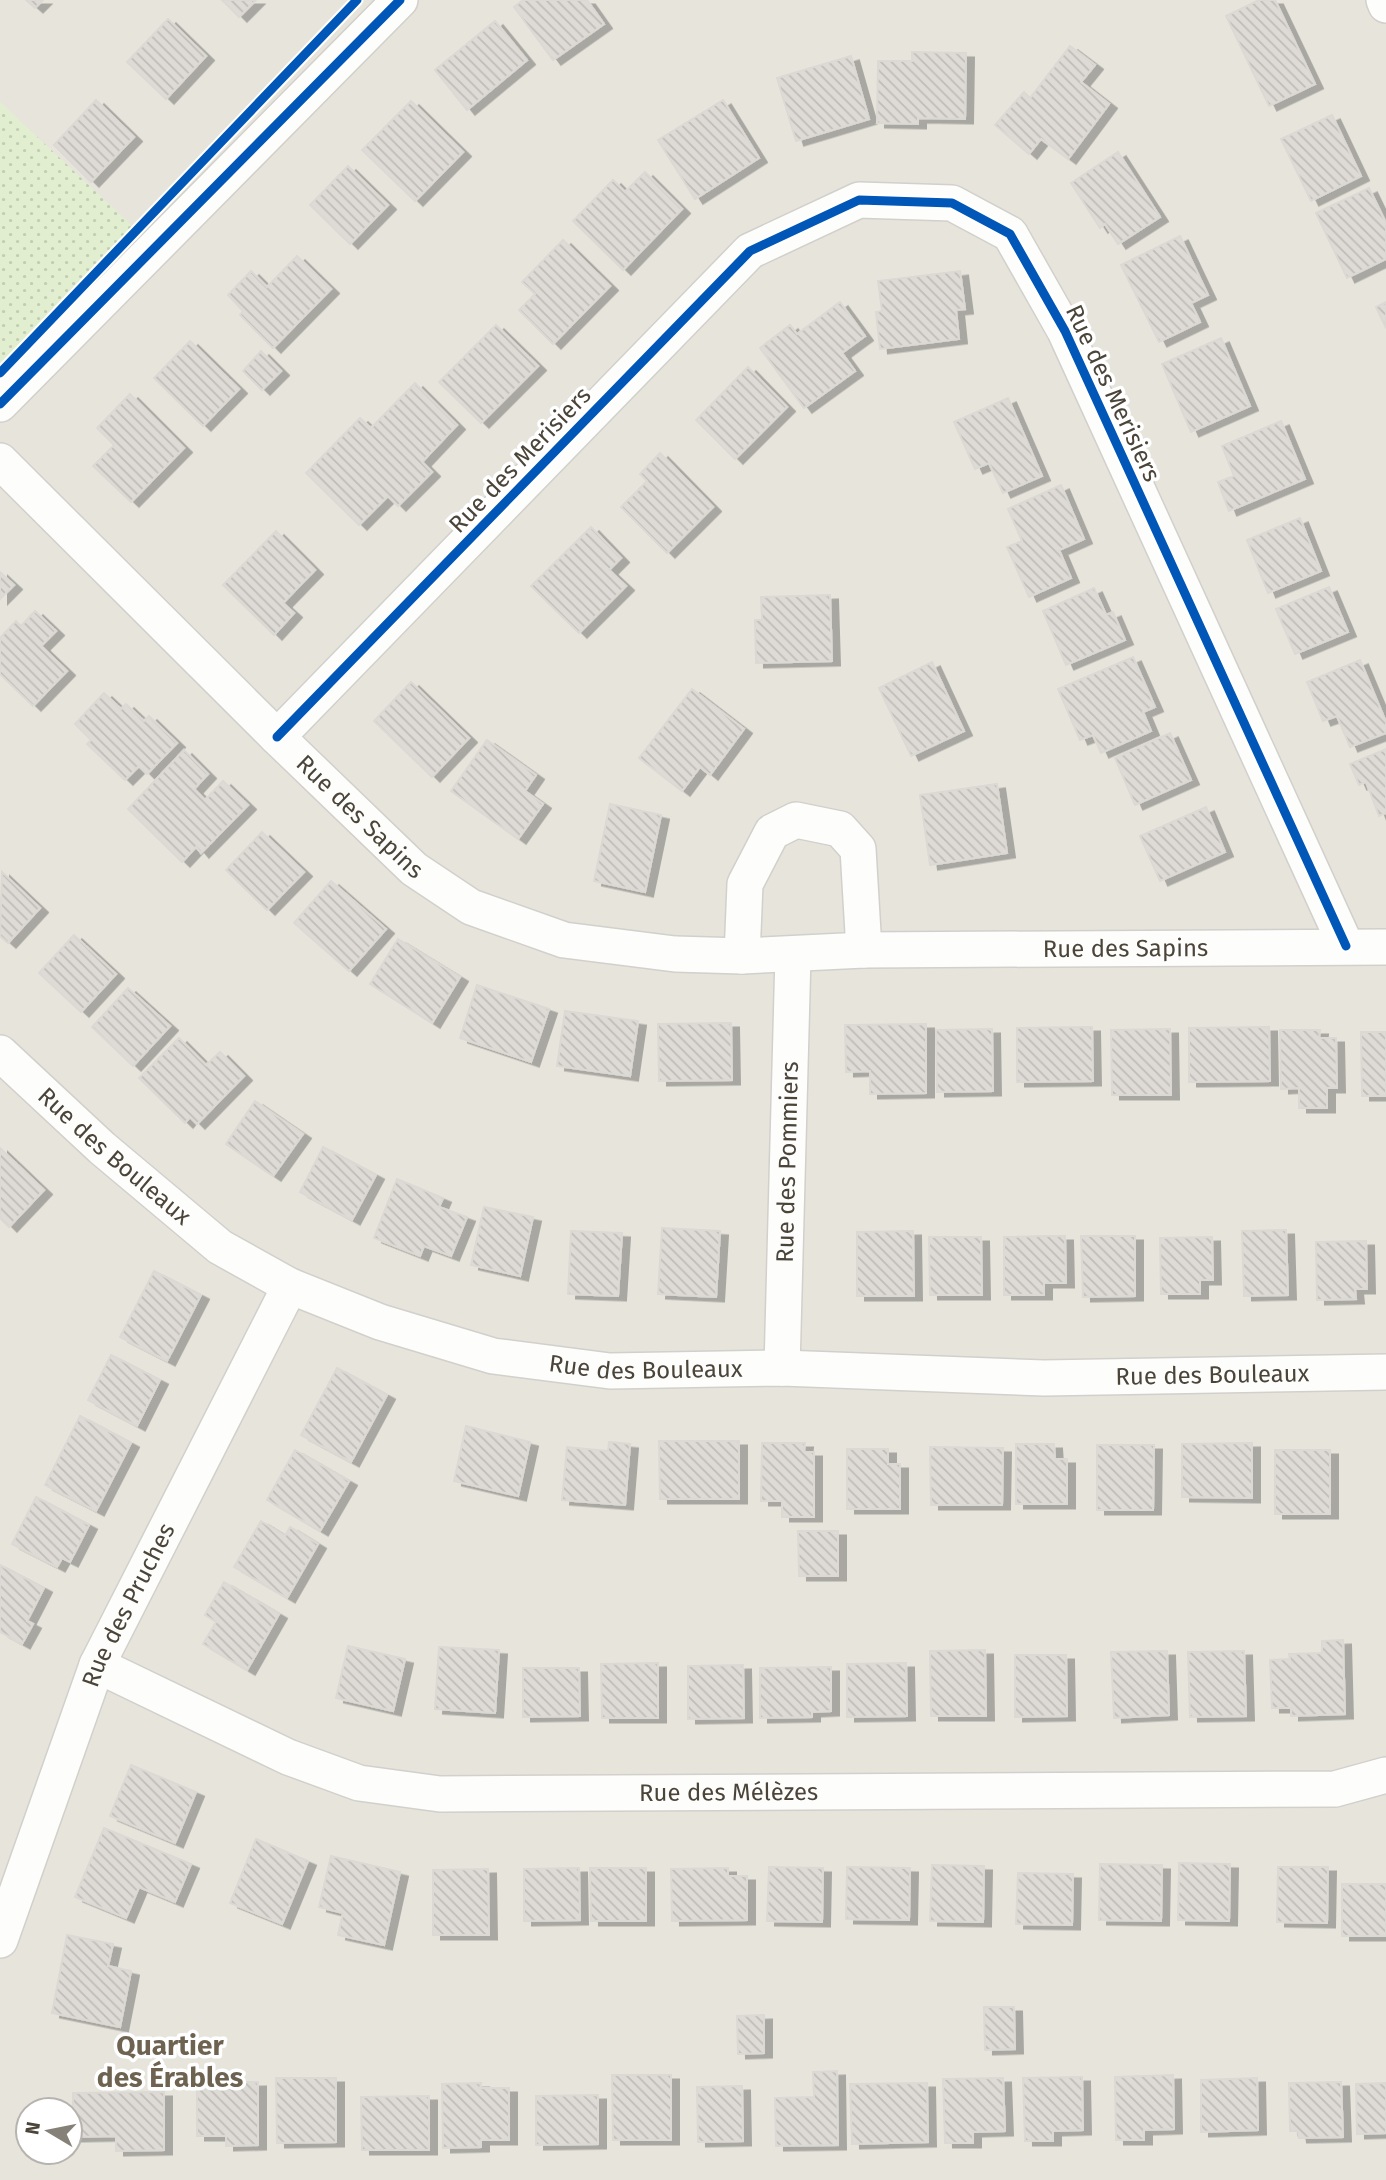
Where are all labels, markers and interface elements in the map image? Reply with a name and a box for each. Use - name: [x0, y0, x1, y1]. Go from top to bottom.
- street label: Rue des Merisiers: [1060, 300, 1166, 486]
- street label: Rue des Merisiers: [443, 381, 597, 539]
- street label: Rue des Sapins: [290, 749, 428, 885]
- street label: Rue des Sapins: [1043, 934, 1208, 963]
- street label: Rue des Pommiers: [771, 1061, 804, 1263]
- street label: Rue des Bouleaux: [32, 1082, 197, 1231]
- street label: Rue des Bouleaux: [547, 1349, 743, 1385]
- street label: Rue des Bouleaux: [1115, 1359, 1310, 1391]
- street label: Rue des Pruches: [76, 1519, 181, 1691]
- street label: Rue des Mélèzes: [639, 1778, 818, 1807]
- district label: Quartier des Érables: [97, 2029, 243, 2094]
- north arrow: [14, 2096, 84, 2166]
- text: N: [20, 2120, 45, 2136]

